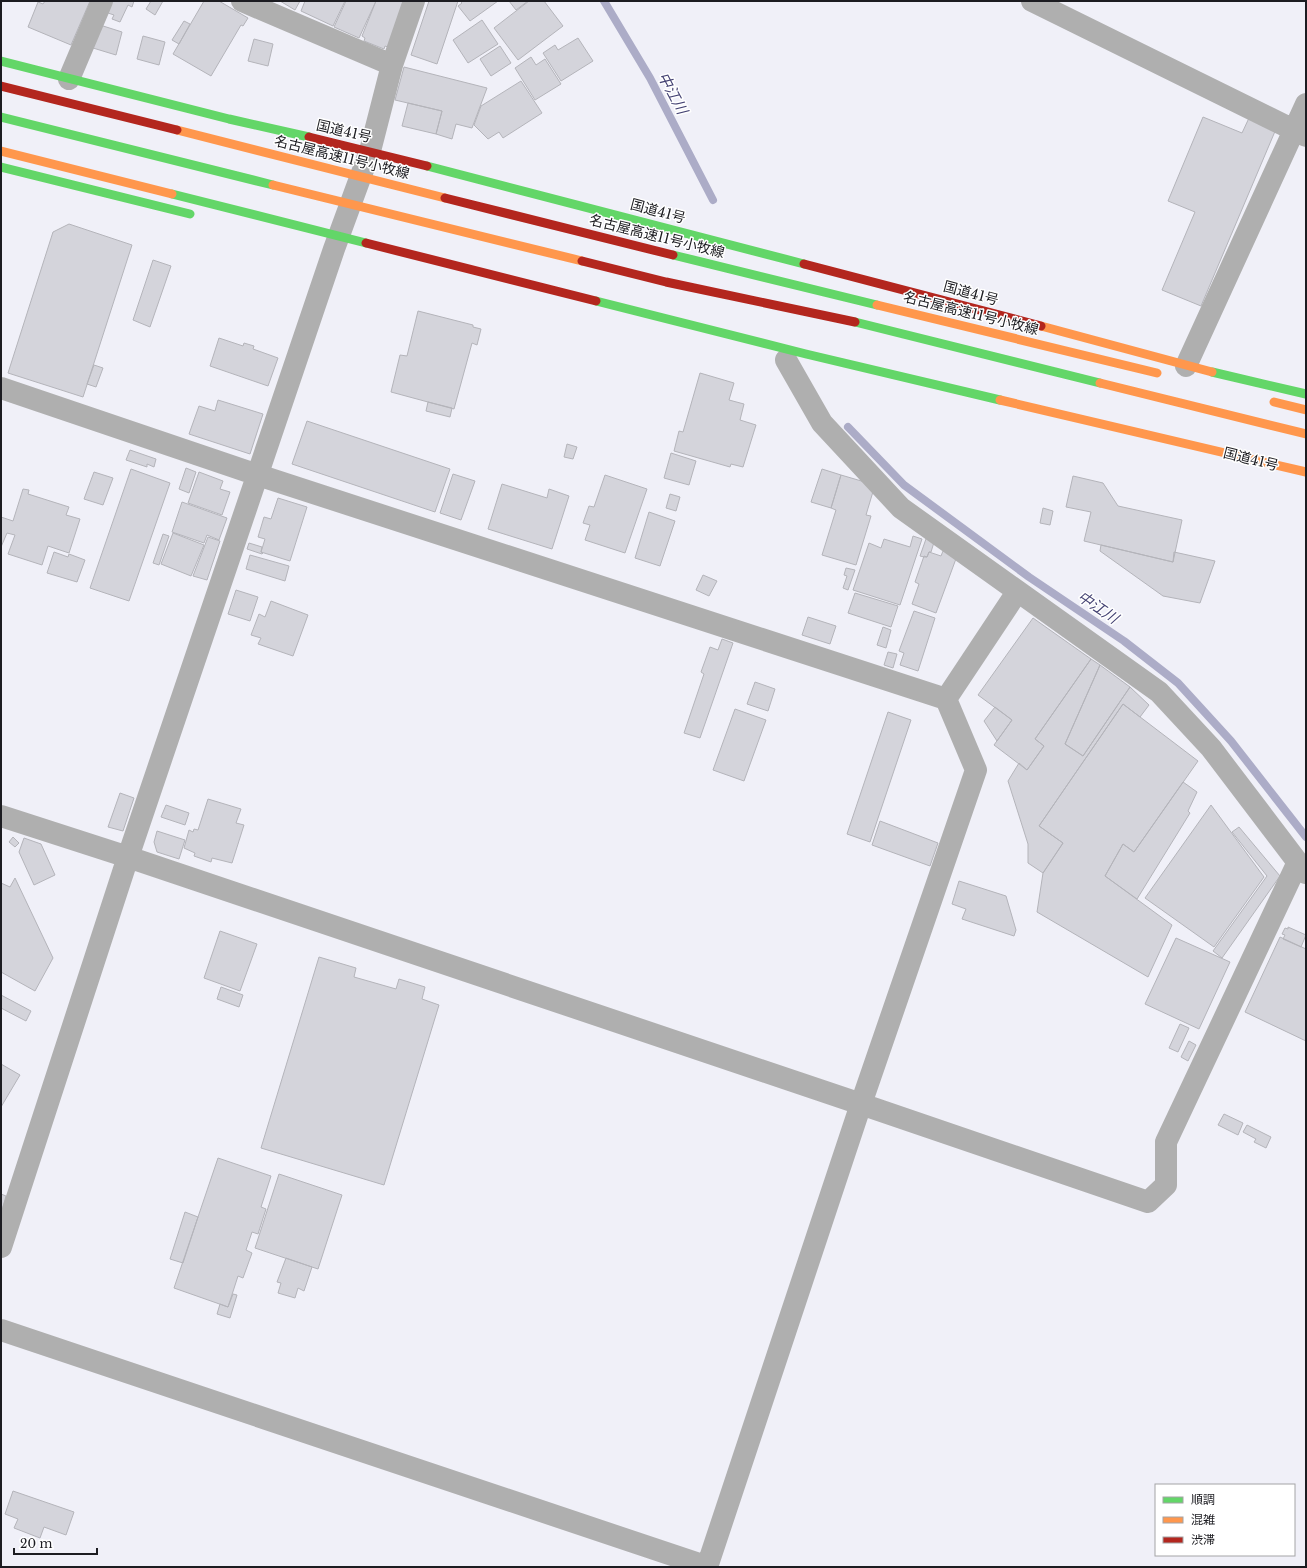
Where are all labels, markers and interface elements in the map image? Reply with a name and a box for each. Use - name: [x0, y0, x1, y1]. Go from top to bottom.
- water label: 中江川: [654, 69, 693, 119]
- street label: 国道41号: [314, 116, 374, 146]
- street label: 名古屋高速11号小牧線: [273, 132, 411, 182]
- street label: 国道41号: [628, 195, 688, 227]
- street label: 名古屋高速11号小牧線: [588, 211, 726, 261]
- street label: 国道41号: [941, 277, 1001, 309]
- street label: 名古屋高速11号小牧線: [902, 288, 1040, 338]
- street label: 国道41号: [1221, 443, 1281, 475]
- water label: 中江川: [1074, 587, 1124, 629]
- legend: [1155, 1484, 1295, 1556]
- text: 順調: [1191, 1492, 1215, 1507]
- text: 混雑: [1191, 1512, 1215, 1527]
- scale bar: [14, 1530, 97, 1556]
- text: 渋滞: [1191, 1532, 1215, 1547]
- text: 20 m: [20, 1536, 52, 1551]

